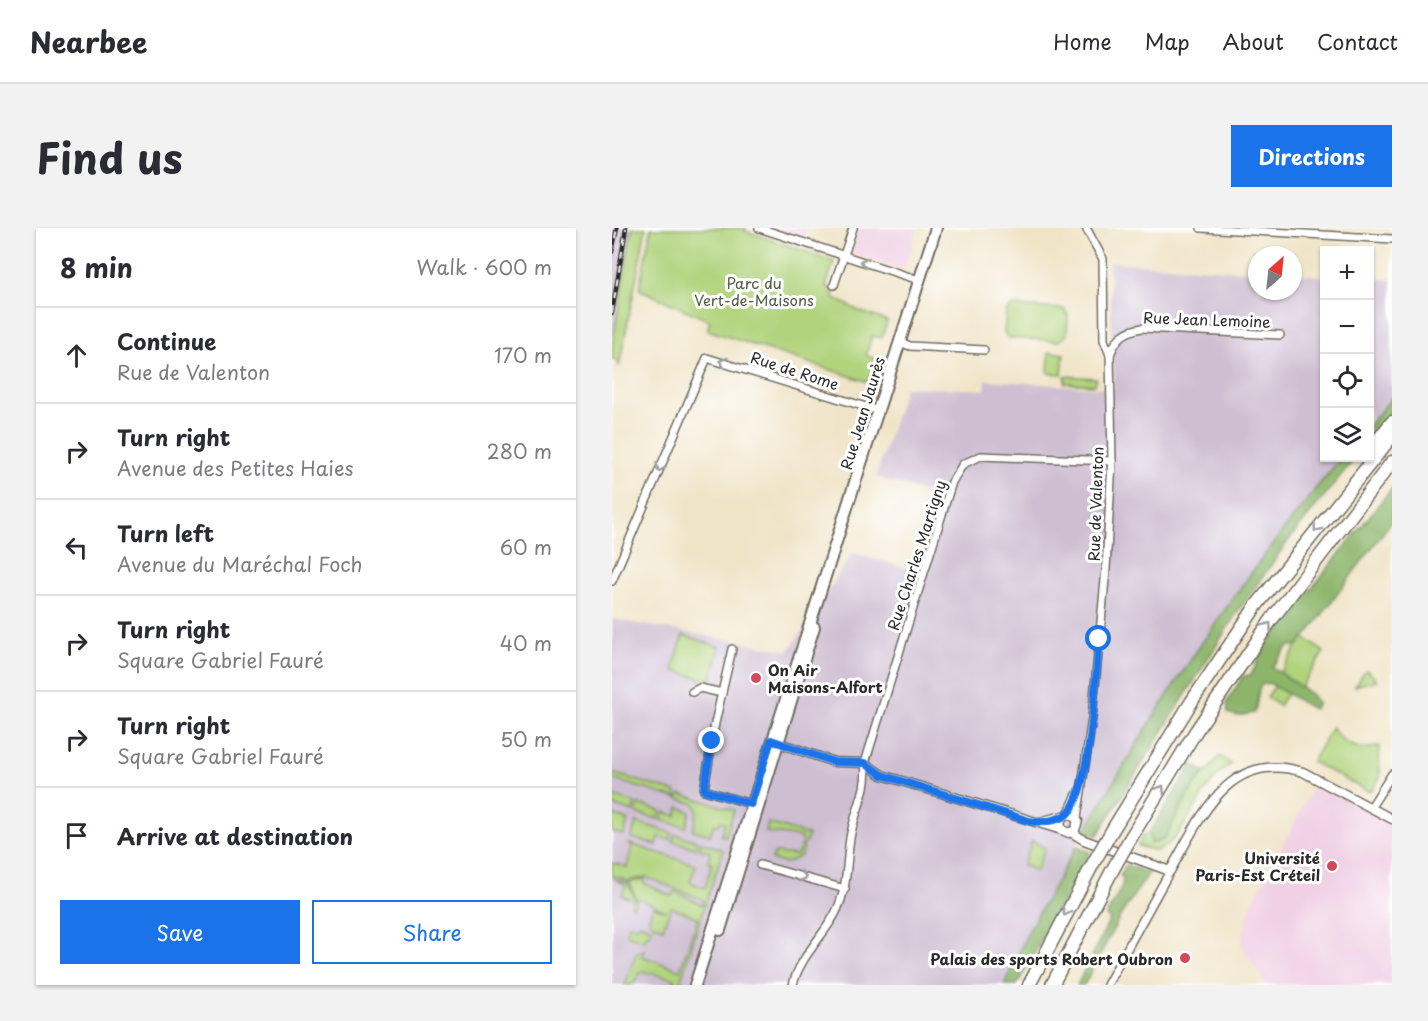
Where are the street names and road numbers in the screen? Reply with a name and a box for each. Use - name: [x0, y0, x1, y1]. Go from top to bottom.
- street label: Rue Jean Lemoine: [1143, 305, 1271, 333]
- street label: Rue de Rome: [748, 345, 842, 395]
- street label: Rue Jean Jaurès: [834, 354, 890, 472]
- street label: Rue de Valenton: [1082, 446, 1108, 562]
- street label: Rue Charles Martigny: [881, 477, 951, 633]

